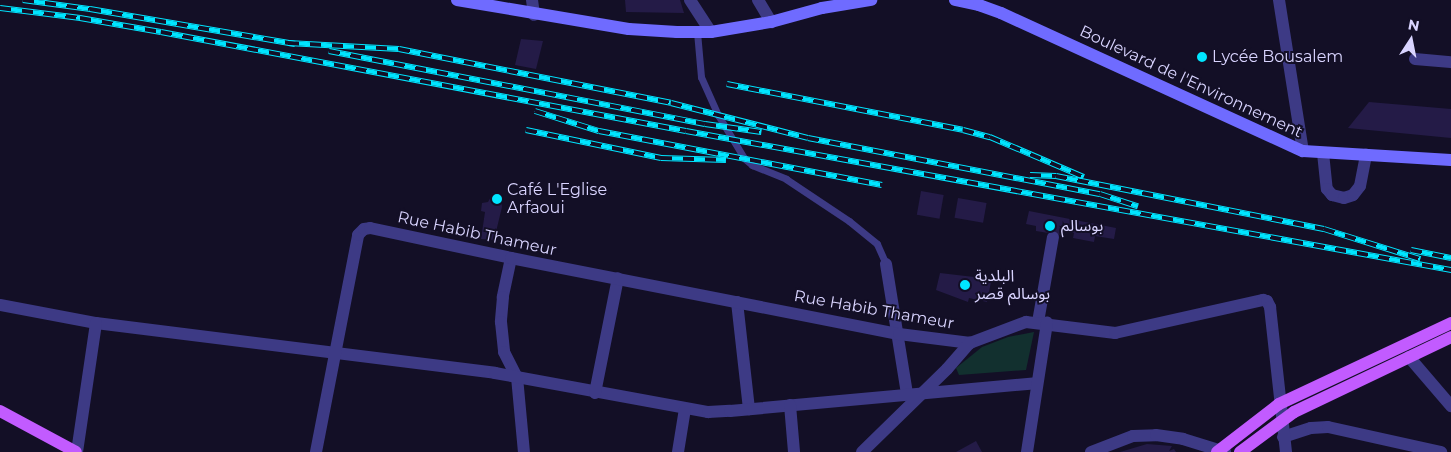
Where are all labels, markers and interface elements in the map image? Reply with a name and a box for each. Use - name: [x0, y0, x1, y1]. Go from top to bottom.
- north arrow: [1386, 15, 1436, 65]
- text: N: [1407, 15, 1421, 35]
- street label: Boulevard de l'Environnement: [1076, 22, 1306, 142]
- place label: Lycée Bousalem: [1212, 47, 1343, 67]
- marker: Lycée Bousalem: [1196, 51, 1208, 63]
- place label: Café L'Eglise Arfaoui: [507, 180, 607, 218]
- marker: Café L'Eglise Arfaoui: [491, 193, 503, 205]
- street label: Rue Habib Thameur: [396, 208, 558, 260]
- place label: بوسالم: [1061, 216, 1103, 236]
- marker: بوسالم: [1043, 219, 1057, 233]
- place label: البلدية بوسالم قصر: [975, 266, 1050, 304]
- marker: البلدية بوسالم قصر: [959, 279, 971, 291]
- street label: Rue Habib Thameur: [793, 286, 955, 334]

